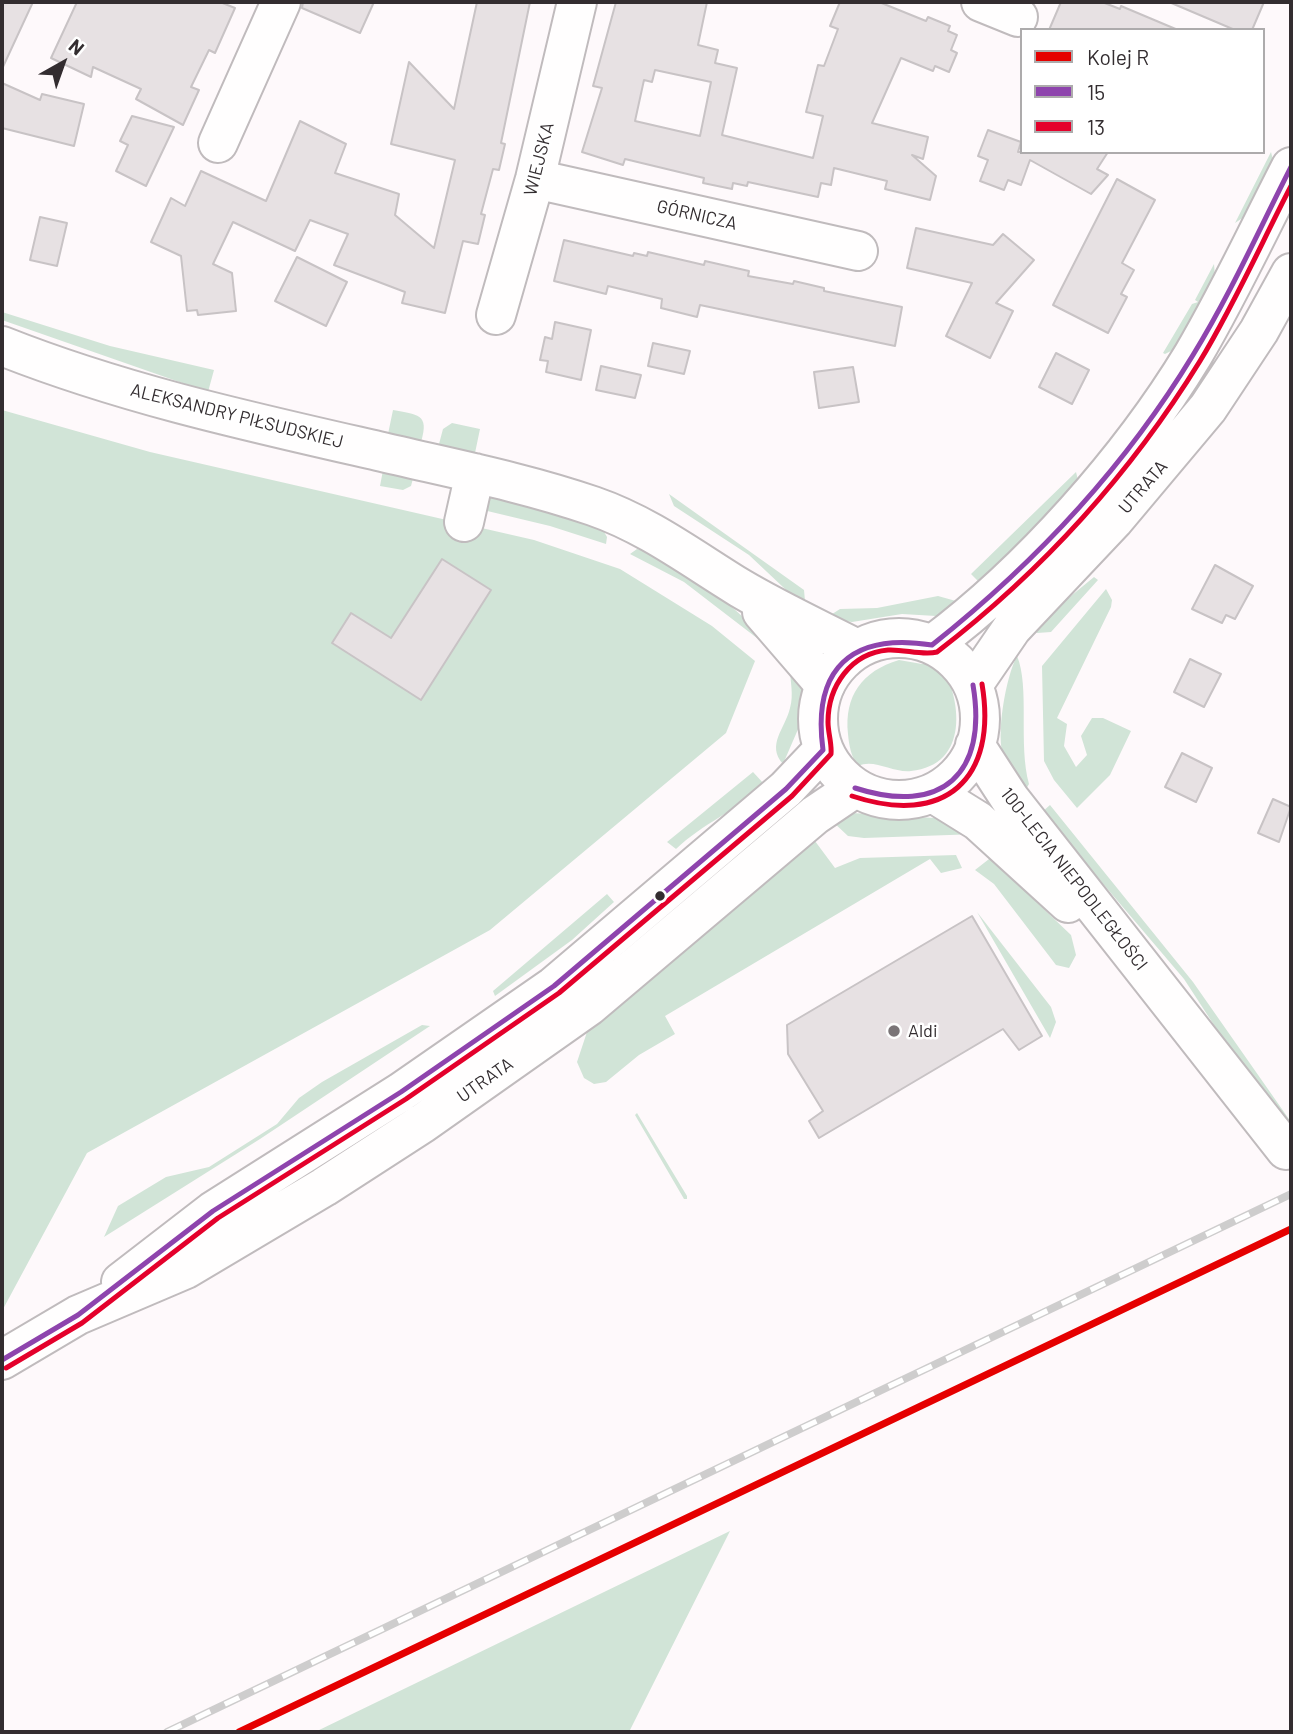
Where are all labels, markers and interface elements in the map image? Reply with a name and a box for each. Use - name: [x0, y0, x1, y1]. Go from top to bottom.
- north arrow: [28, 28, 98, 98]
- legend: [1020, 28, 1265, 154]
- text: N: [65, 34, 89, 59]
- text: Kolej R: [1087, 44, 1149, 69]
- text: 15: [1087, 79, 1105, 104]
- text: 13: [1087, 114, 1105, 139]
- street label: WIEJSKA: [519, 120, 559, 198]
- street label: GÓRNICZA: [655, 195, 739, 235]
- street label: ALEKSANDRY PIŁSUDSKIEJ: [128, 379, 346, 453]
- street label: UTRATA: [1114, 456, 1172, 518]
- street label: 100-LECIA NIEPODLEGŁOŚCI: [996, 783, 1152, 975]
- unlabelled marker: [653, 889, 667, 903]
- place label: Aldi: [908, 1020, 937, 1042]
- marker: Aldi: [886, 1023, 902, 1039]
- street label: UTRATA: [453, 1053, 517, 1107]

